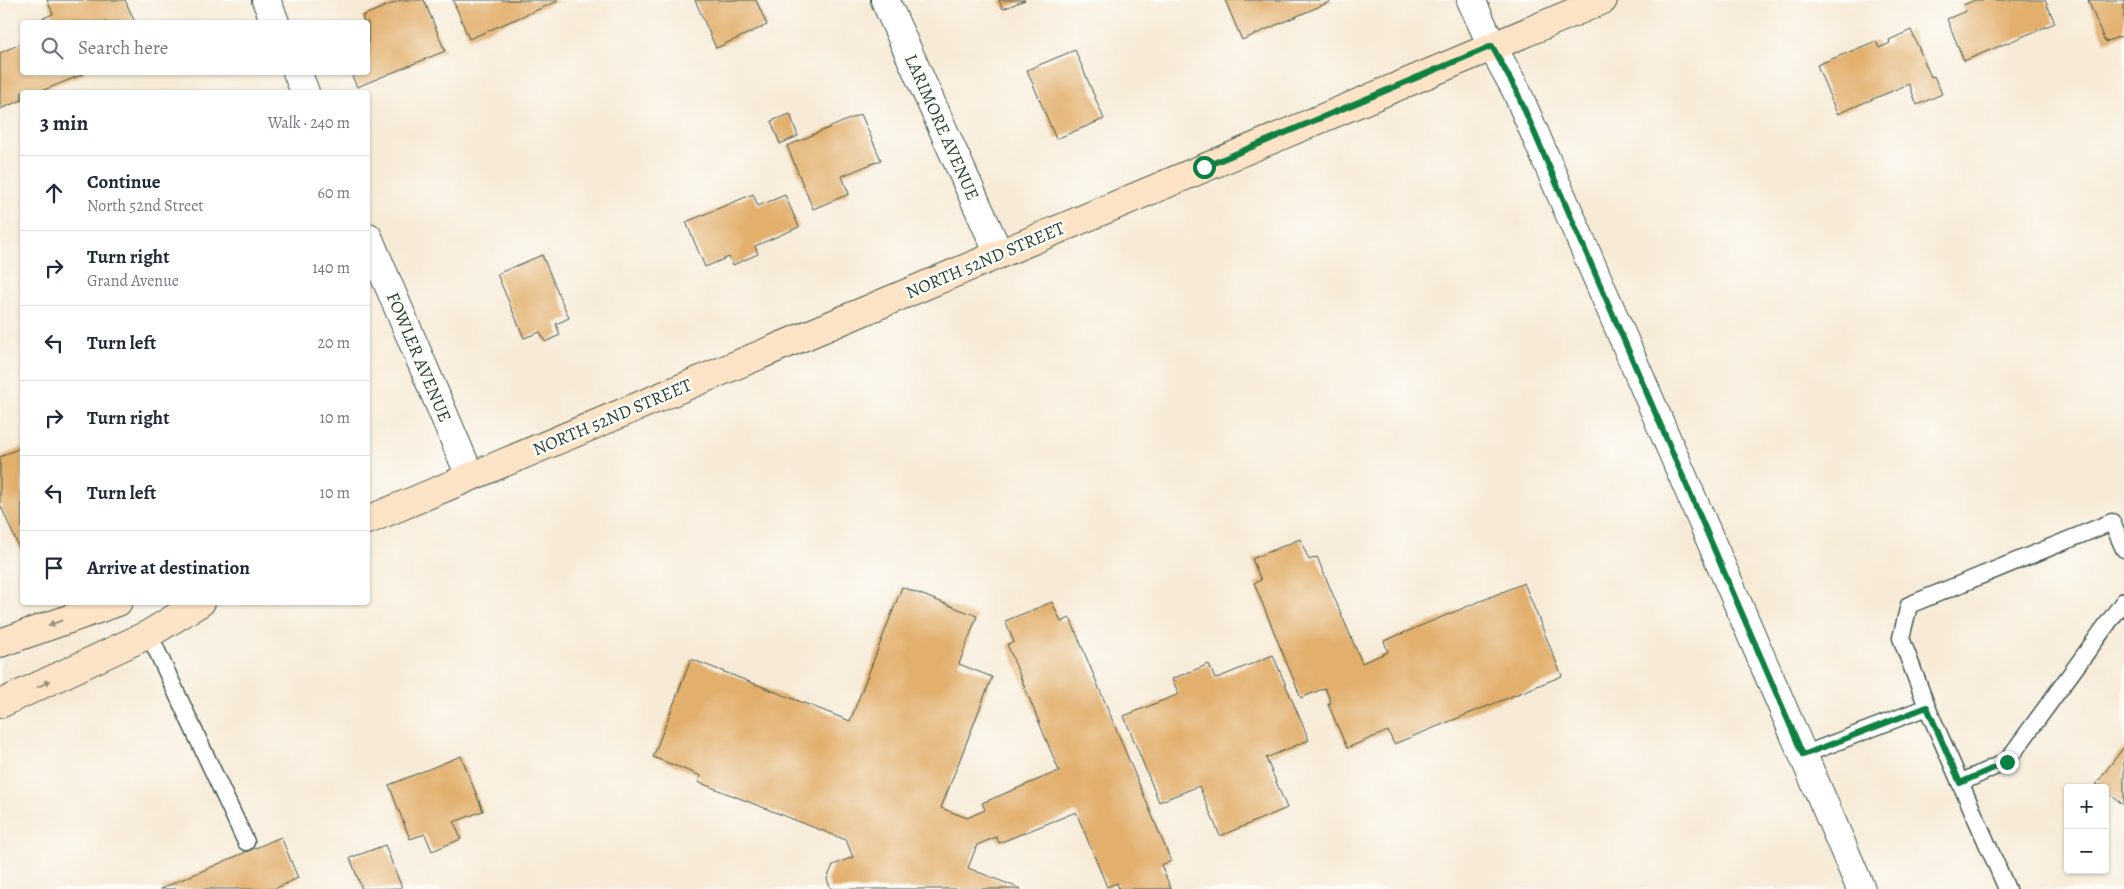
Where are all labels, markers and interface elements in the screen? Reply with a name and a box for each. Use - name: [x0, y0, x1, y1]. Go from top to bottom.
- search box: [20, 20, 370, 75]
- icon: search: [38, 34, 66, 62]
- text: Search here: [78, 35, 168, 61]
- street label: LARIMORE AVENUE: [899, 50, 985, 204]
- text: 3 min: [40, 109, 88, 137]
- text: Walk · 240 m: [268, 112, 350, 134]
- route start: [1193, 156, 1216, 179]
- text: Continue: [87, 169, 161, 195]
- icon: ahead: [40, 179, 68, 207]
- text: 60 m: [318, 182, 350, 204]
- text: North 52nd Street: [87, 195, 204, 217]
- street label: NORTH 52ND STREET: [902, 216, 1068, 304]
- text: Turn right: [87, 244, 169, 270]
- icon: right: [40, 254, 68, 282]
- text: 140 m: [312, 257, 350, 279]
- text: Grand Avenue: [87, 270, 179, 292]
- street label: FOWLER AVENUE: [381, 288, 457, 426]
- icon: left: [40, 329, 68, 357]
- text: Turn left: [87, 330, 156, 356]
- text: 20 m: [317, 332, 350, 354]
- street label: NORTH 52ND STREET: [529, 373, 695, 461]
- icon: right: [40, 404, 68, 432]
- text: Turn right: [87, 405, 169, 431]
- text: 10 m: [320, 407, 350, 429]
- icon: left: [40, 479, 68, 507]
- text: Turn left: [87, 480, 156, 506]
- text: 10 m: [320, 482, 350, 504]
- icon: arrive: [40, 554, 68, 582]
- text: Arrive at destination: [87, 555, 250, 581]
- one-way arrow: [47, 619, 62, 627]
- one-way arrow: [37, 680, 52, 689]
- route end: [1996, 751, 2019, 774]
- map controls: [2064, 784, 2109, 874]
- button: +: [2064, 784, 2109, 829]
- button: −: [2064, 829, 2109, 874]

